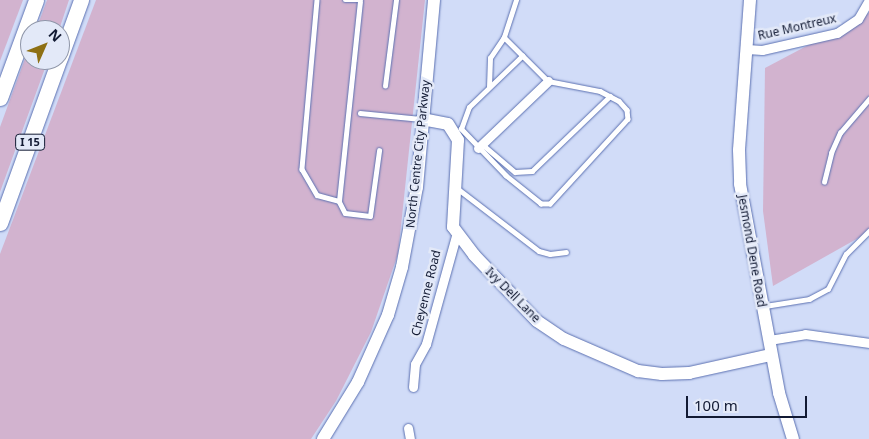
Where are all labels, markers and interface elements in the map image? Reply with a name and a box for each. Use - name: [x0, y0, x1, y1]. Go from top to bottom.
- street label: Rue Montreux: [756, 11, 838, 43]
- north arrow: [20, 20, 70, 70]
- text: N: [45, 24, 66, 46]
- street label: North Centre City Parkway: [403, 79, 433, 229]
- road number: I 15: [15, 134, 45, 150]
- street label: Jesmond Dene Road: [735, 194, 769, 308]
- street label: Cheyenne Road: [408, 249, 444, 337]
- street label: Ivy Dell Lane: [483, 265, 543, 325]
- scale bar: [689, 386, 810, 418]
- text: 100 m: [694, 395, 738, 415]

